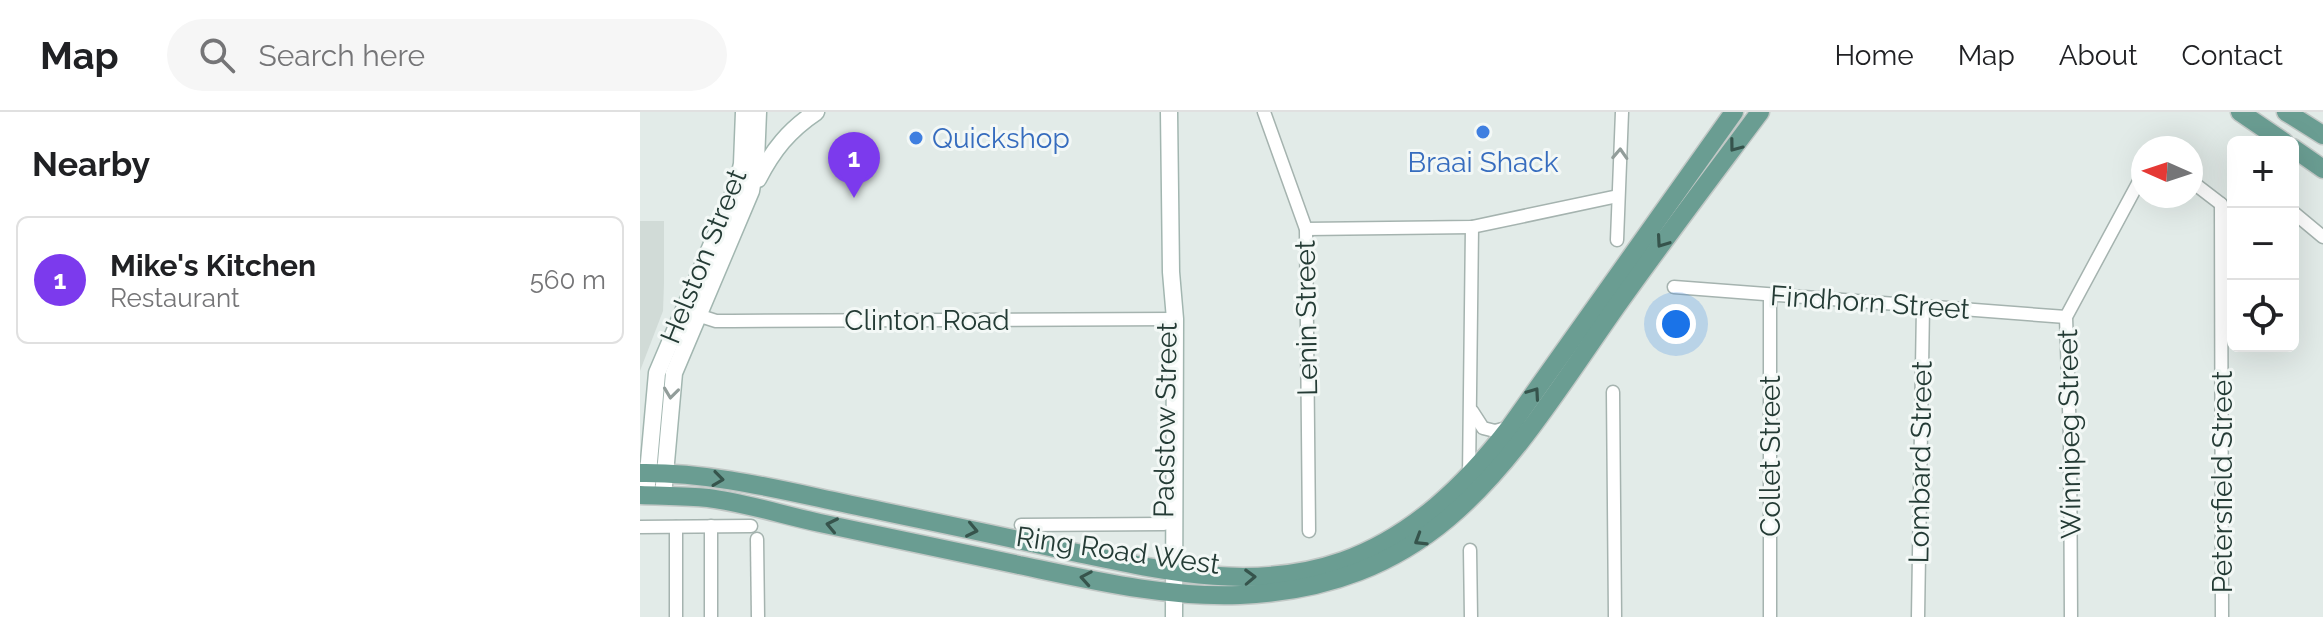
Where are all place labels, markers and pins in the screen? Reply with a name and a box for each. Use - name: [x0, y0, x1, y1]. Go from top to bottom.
- place label: Quickshop: [932, 122, 1070, 155]
- marker: Braai Shack: [1474, 123, 1492, 141]
- marker: Quickshop: [907, 129, 925, 147]
- pin: 1: [828, 132, 880, 198]
- place label: Braai Shack: [1408, 146, 1559, 179]

